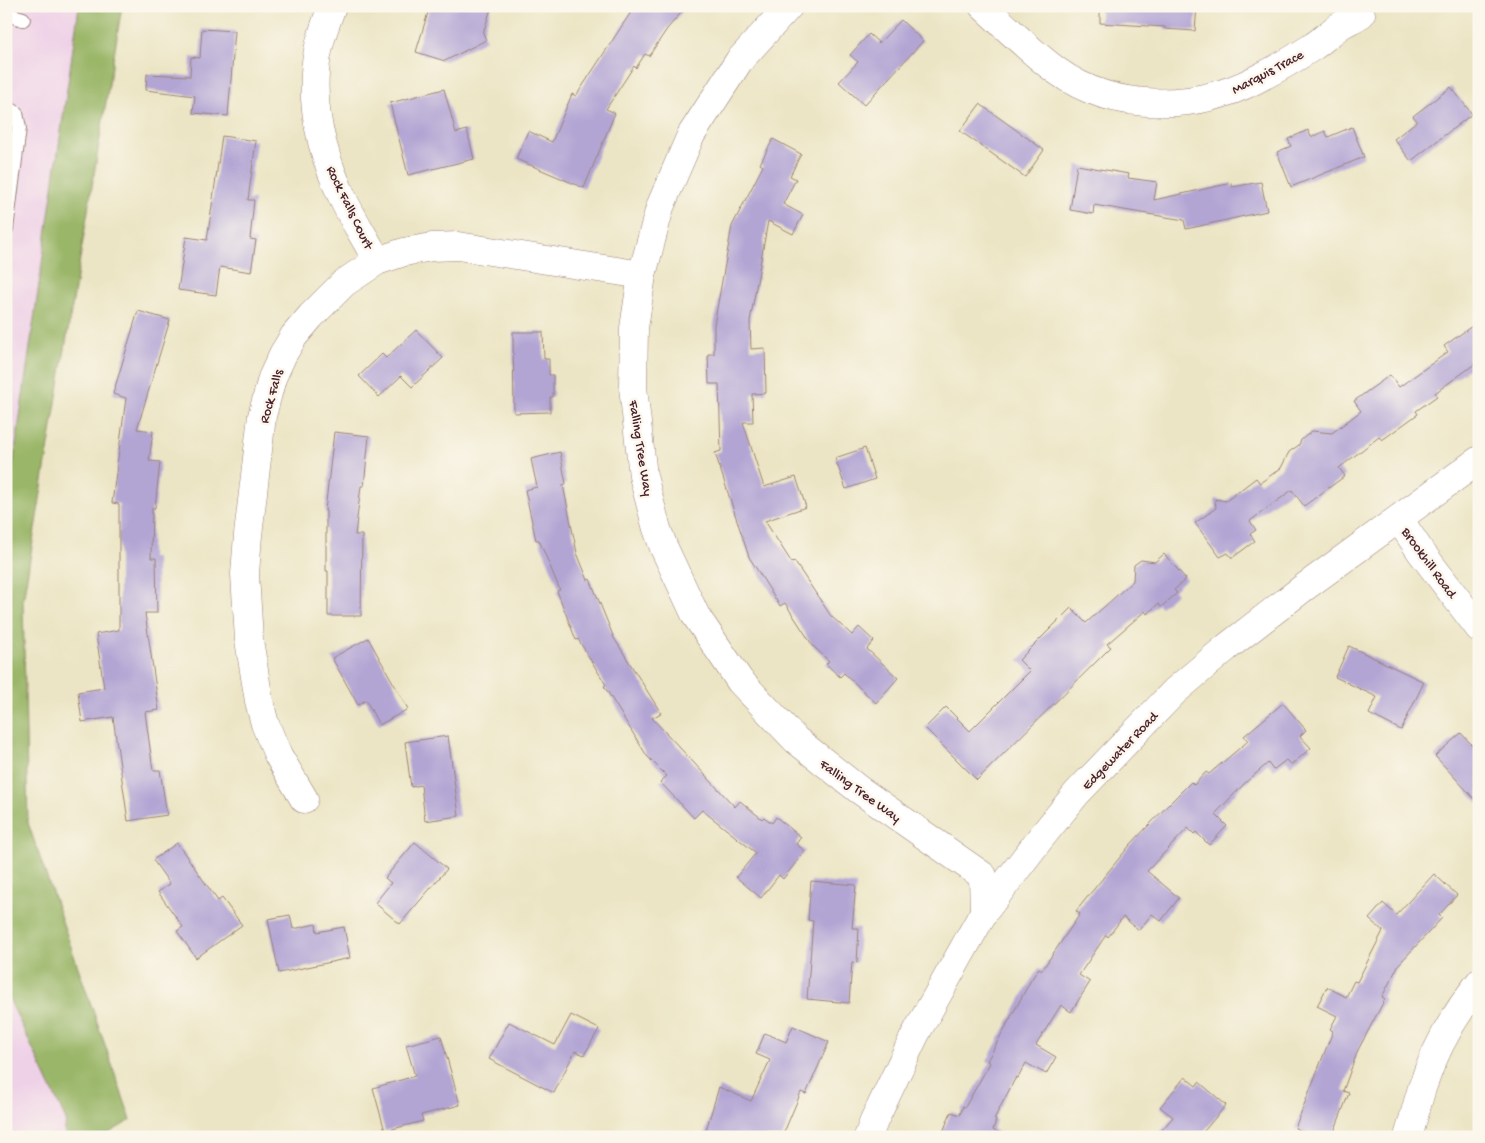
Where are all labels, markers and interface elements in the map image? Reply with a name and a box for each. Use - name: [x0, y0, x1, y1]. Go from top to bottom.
- street label: Marquis Trace: [1229, 47, 1308, 99]
- street label: Rock Falls Court: [321, 164, 377, 254]
- street label: Rock Falls: [257, 367, 288, 426]
- street label: Falling Tree Way: [623, 398, 656, 498]
- street label: Brookhill Road: [1396, 524, 1460, 604]
- street label: Edgewater Road: [1079, 708, 1164, 795]
- street label: Falling Tree Way: [815, 756, 904, 827]

